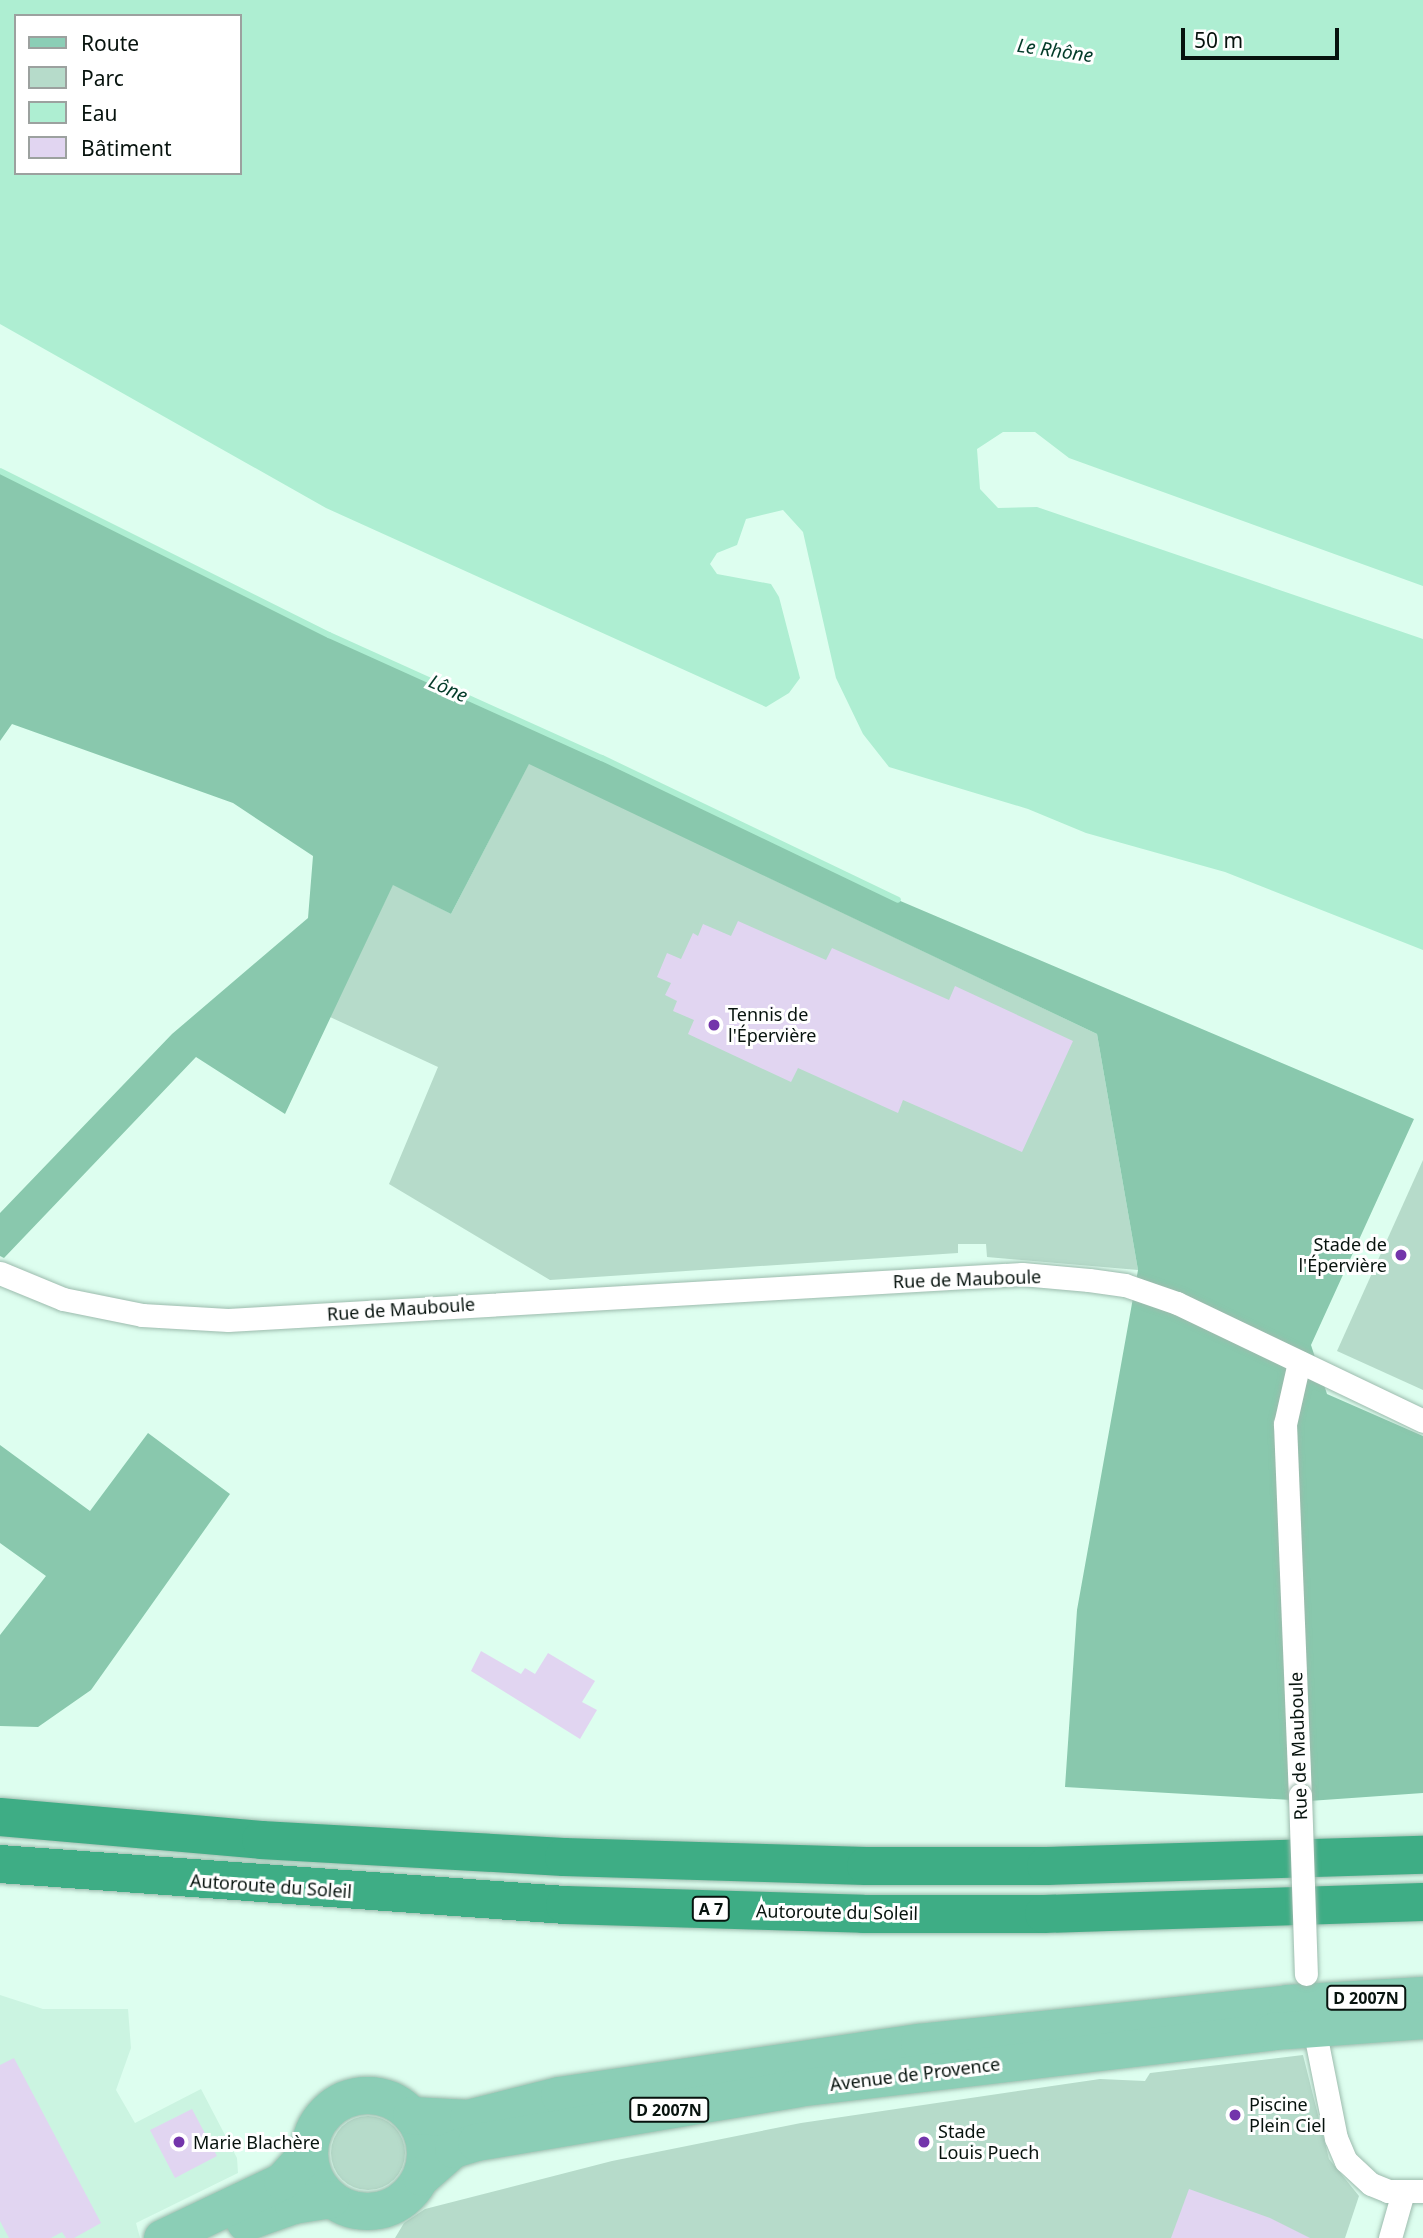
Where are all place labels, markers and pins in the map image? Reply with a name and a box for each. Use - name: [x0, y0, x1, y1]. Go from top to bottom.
- place label: Tennis de l'Épervière: [728, 1004, 817, 1046]
- marker: Tennis de l'Épervière: [706, 1017, 722, 1033]
- place label: Stade de l'Épervière: [1298, 1234, 1387, 1276]
- marker: Stade de l'Épervière: [1393, 1247, 1409, 1263]
- place label: Piscine Plein Ciel: [1249, 2094, 1326, 2136]
- marker: Piscine Plein Ciel: [1227, 2107, 1243, 2123]
- place label: Stade Louis Puech: [938, 2121, 1039, 2164]
- place label: Marie Blachère: [193, 2131, 320, 2153]
- marker: Marie Blachère: [171, 2134, 187, 2150]
- marker: Stade Louis Puech: [916, 2134, 932, 2150]

